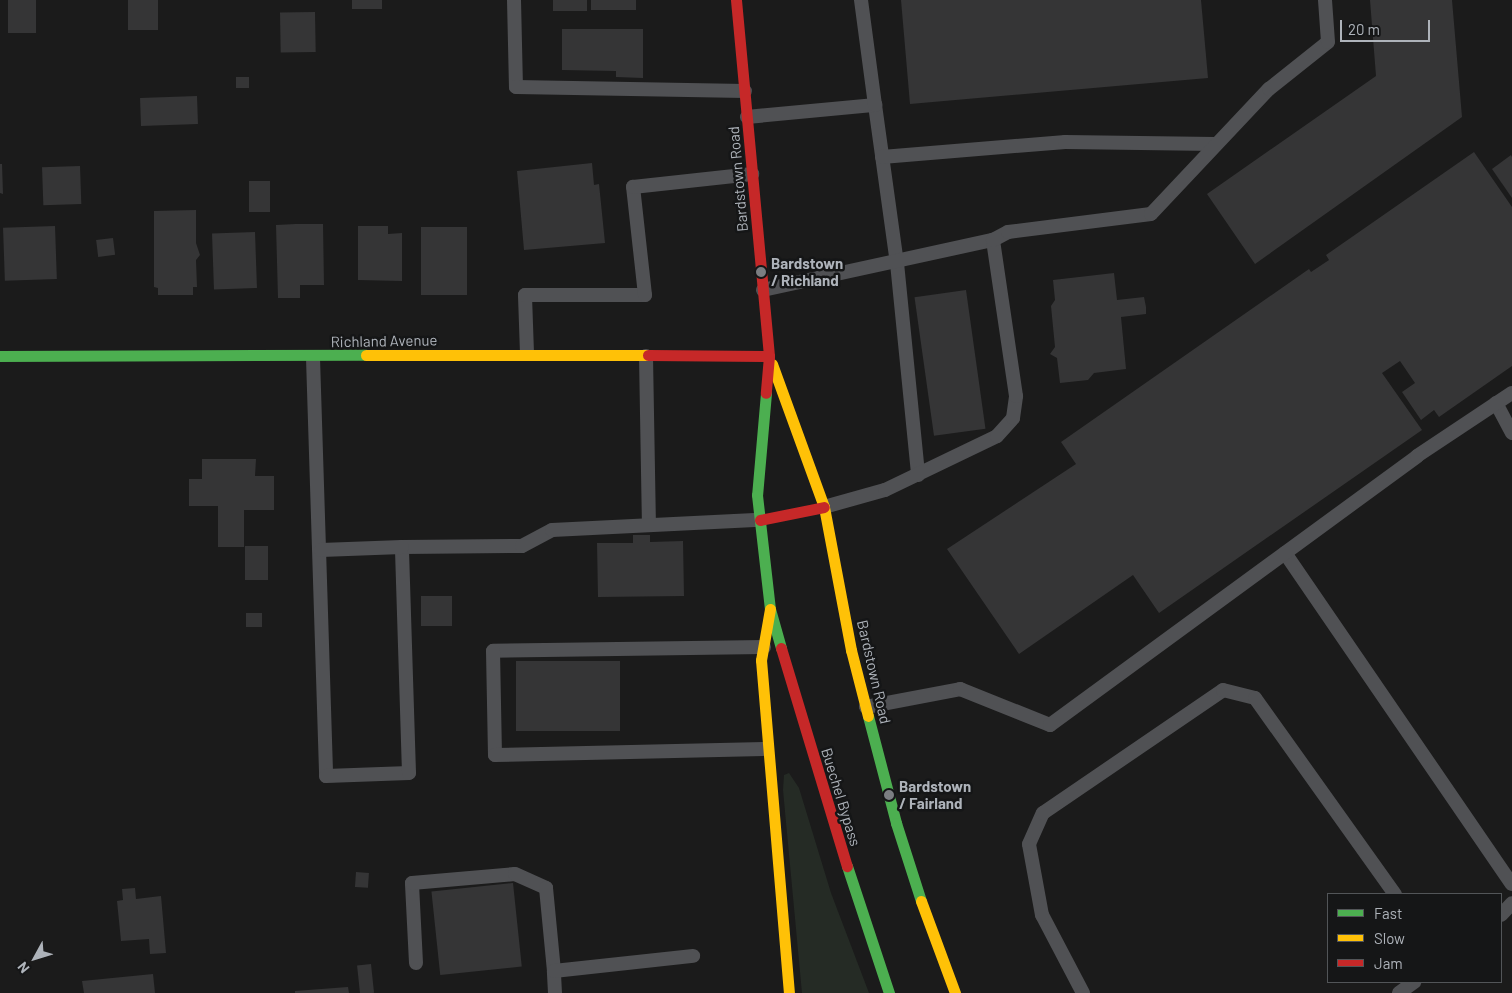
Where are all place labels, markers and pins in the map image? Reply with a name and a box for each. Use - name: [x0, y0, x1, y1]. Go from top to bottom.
- place label: Bardstown / Richland: [771, 254, 843, 289]
- marker: Bardstown / Richland: [755, 266, 767, 278]
- place label: Bardstown / Fairland: [899, 777, 971, 812]
- marker: Bardstown / Fairland: [883, 789, 895, 801]

